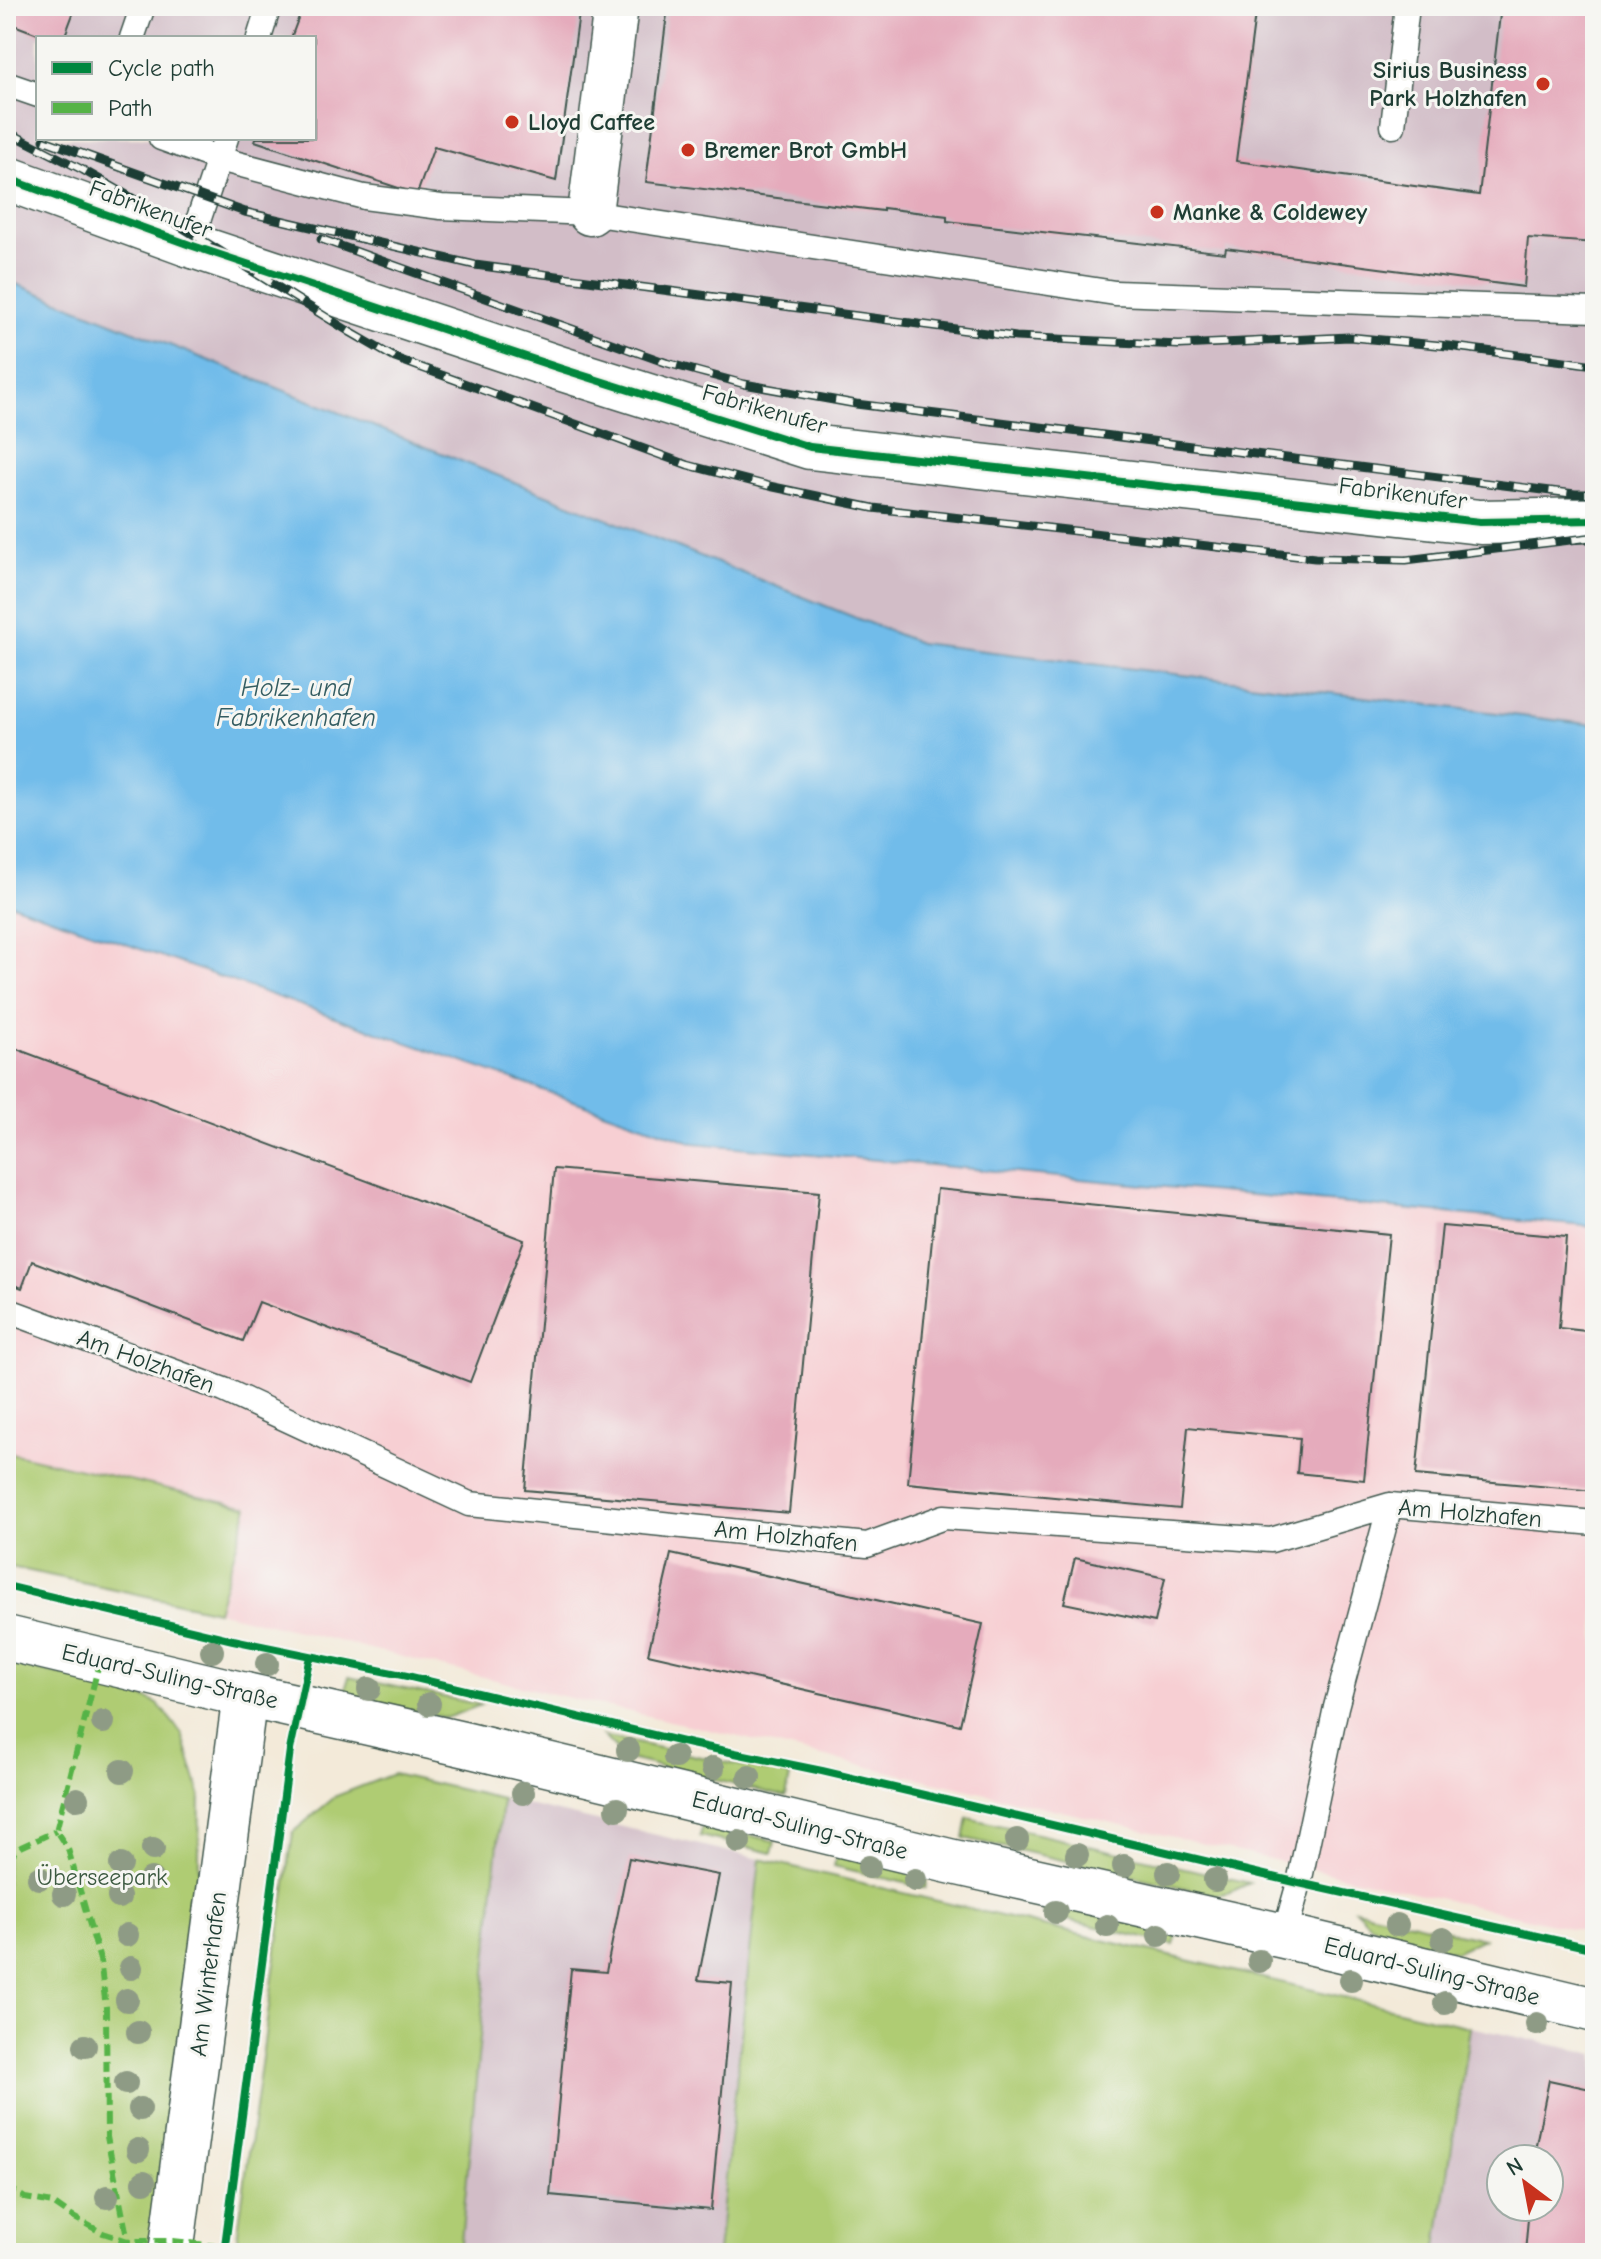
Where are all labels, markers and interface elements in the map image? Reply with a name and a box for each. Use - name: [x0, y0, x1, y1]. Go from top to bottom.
- legend: [36, 36, 316, 140]
- text: Cycle path: [108, 54, 215, 82]
- place label: Sirius Business Park Holzhafen: [1369, 56, 1527, 112]
- marker: Sirius Business Park Holzhafen: [1534, 75, 1552, 93]
- text: Path: [108, 94, 153, 122]
- place label: Lloyd Caffee: [528, 108, 655, 136]
- marker: Lloyd Caffee: [503, 113, 521, 131]
- place label: Bremer Brot GmbH: [704, 136, 907, 164]
- marker: Bremer Brot GmbH: [679, 141, 697, 159]
- street label: Fabrikenufer: [86, 174, 217, 244]
- place label: Manke & Coldewey: [1173, 198, 1367, 226]
- marker: Manke & Coldewey: [1148, 203, 1166, 221]
- street label: Fabrikenufer: [699, 378, 831, 440]
- street label: Fabrikenufer: [1337, 471, 1469, 515]
- water label: Holz- und Fabrikenhafen: [216, 673, 376, 733]
- street label: Am Holzhafen: [73, 1323, 219, 1399]
- street label: Am Holzhafen: [1397, 1493, 1543, 1533]
- street label: Am Holzhafen: [713, 1515, 859, 1557]
- street label: Eduard-Suling-Straße: [59, 1637, 281, 1715]
- street label: Eduard-Suling-Straße: [689, 1785, 911, 1865]
- park label: Überseepark: [36, 1863, 168, 1891]
- street label: Am Winterhafen: [184, 1890, 232, 2058]
- street label: Eduard-Suling-Straße: [1321, 1931, 1543, 2011]
- north arrow: [1485, 2143, 1565, 2223]
- text: N: [1502, 2152, 1528, 2182]

